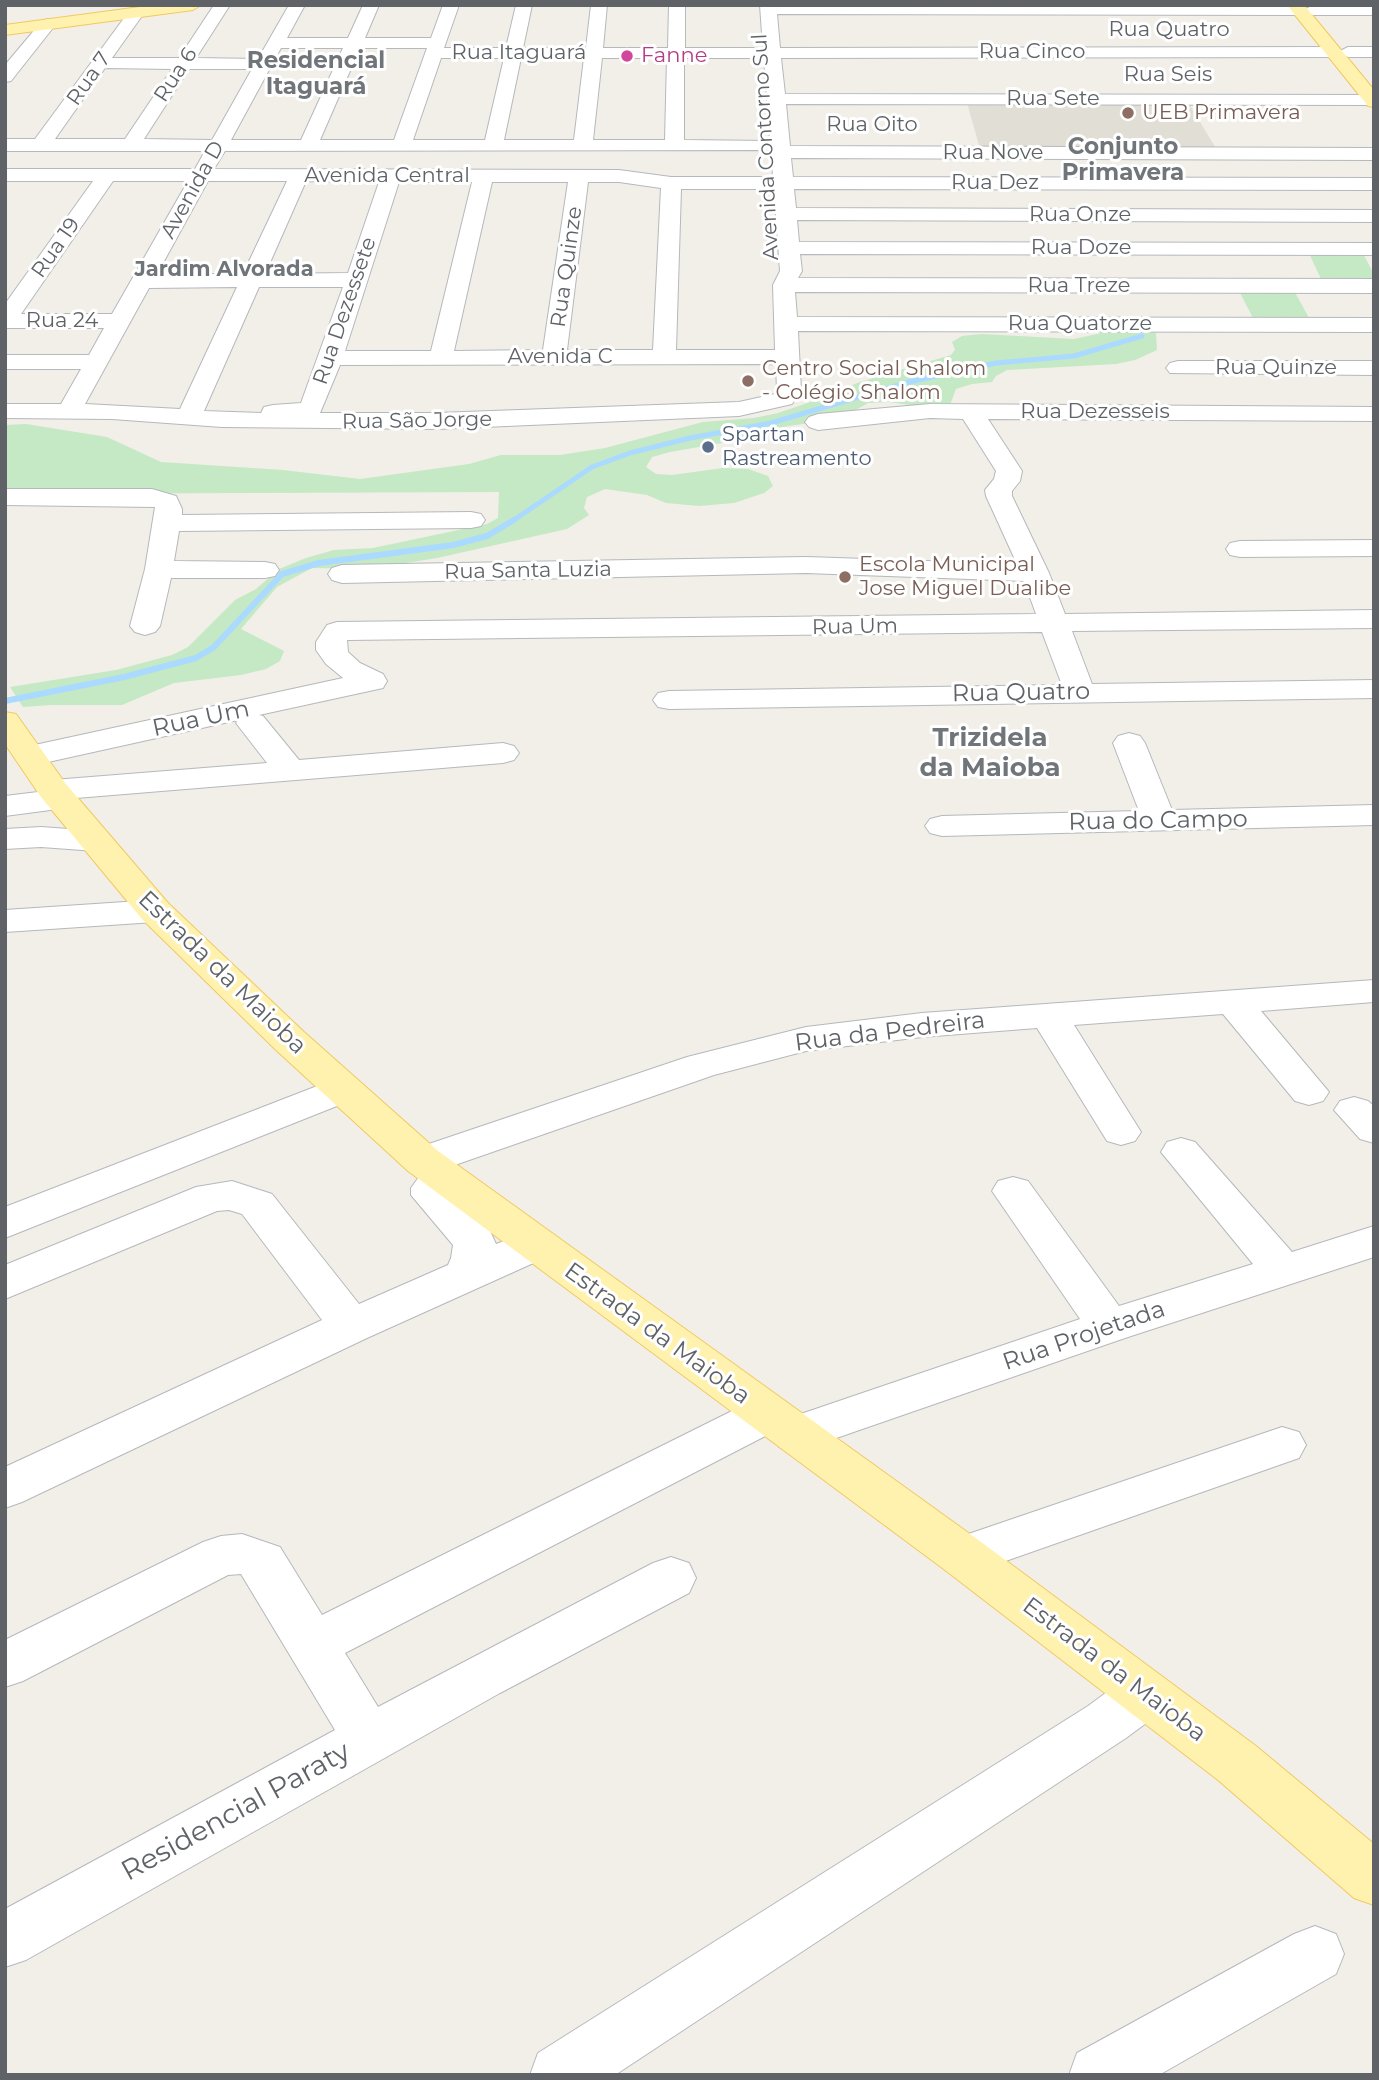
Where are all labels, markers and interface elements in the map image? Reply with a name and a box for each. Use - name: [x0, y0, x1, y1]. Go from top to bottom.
- street label: Rua Quatro: [1108, 17, 1230, 43]
- street label: Avenida Contorno Sul: [747, 33, 785, 261]
- street label: Rua Cinco: [979, 39, 1085, 65]
- street label: Rua Itaguará: [452, 40, 586, 66]
- street label: Rua 6: [149, 43, 203, 107]
- place label: Fanne: [641, 43, 707, 69]
- street label: Rua 7: [62, 47, 116, 111]
- district label: Residencial Itaguará: [247, 47, 385, 101]
- marker: Fanne: [619, 48, 635, 64]
- street label: Rua Seis: [1124, 62, 1212, 88]
- street label: Rua Sete: [1006, 86, 1100, 112]
- place label: UEB Primavera: [1142, 100, 1301, 126]
- marker: UEB Primavera: [1120, 105, 1136, 121]
- street label: Rua Oito: [826, 112, 918, 138]
- district label: Conjunto Primavera: [1062, 133, 1184, 187]
- street label: Avenida D: [156, 137, 230, 243]
- street label: Rua Nove: [943, 140, 1043, 166]
- street label: Avenida Central: [304, 163, 470, 189]
- street label: Rua Dez: [951, 170, 1039, 196]
- street label: Rua Onze: [1029, 202, 1131, 228]
- street label: Rua Quinze: [546, 205, 588, 329]
- street label: Rua 19: [26, 213, 86, 283]
- street label: Rua Dezessete: [308, 234, 382, 388]
- street label: Rua Doze: [1031, 235, 1131, 261]
- district label: Jardim Alvorada: [134, 257, 314, 283]
- street label: Rua Treze: [1028, 273, 1130, 299]
- street label: Rua 24: [26, 308, 98, 334]
- street label: Rua Quatorze: [1008, 311, 1152, 337]
- street label: Avenida C: [507, 344, 613, 370]
- street label: Rua Quinze: [1215, 355, 1337, 381]
- place label: Centro Social Shalom - Colégio Shalom: [762, 356, 986, 406]
- marker: Centro Social Shalom - Colégio Shalom: [740, 373, 756, 389]
- street label: Rua Dezesseis: [1020, 399, 1170, 425]
- street label: Rua São Jorge: [342, 407, 492, 435]
- place label: Spartan Rastreamento: [722, 422, 872, 472]
- marker: Spartan Rastreamento: [700, 439, 716, 455]
- place label: Escola Municipal Jose Miguel Dualibe: [859, 552, 1071, 602]
- street label: Rua Santa Luzia: [444, 557, 612, 585]
- marker: Escola Municipal Jose Miguel Dualibe: [837, 569, 853, 585]
- street label: Rua Um: [812, 614, 898, 640]
- street label: Rua Quatro: [952, 677, 1090, 709]
- street label: Rua Um: [150, 695, 252, 743]
- district label: Trizidela da Maioba: [920, 722, 1060, 784]
- street label: Rua do Campo: [1068, 805, 1248, 837]
- street label: Estrada da Maioba: [132, 885, 312, 1061]
- street label: Rua da Pedreira: [793, 1006, 987, 1058]
- street label: Estrada da Maioba: [559, 1257, 755, 1411]
- street label: Rua Projetada: [999, 1295, 1169, 1377]
- street label: Estrada da Maioba: [1016, 1592, 1212, 1748]
- street label: Residencial Paraty: [116, 1735, 356, 1889]

